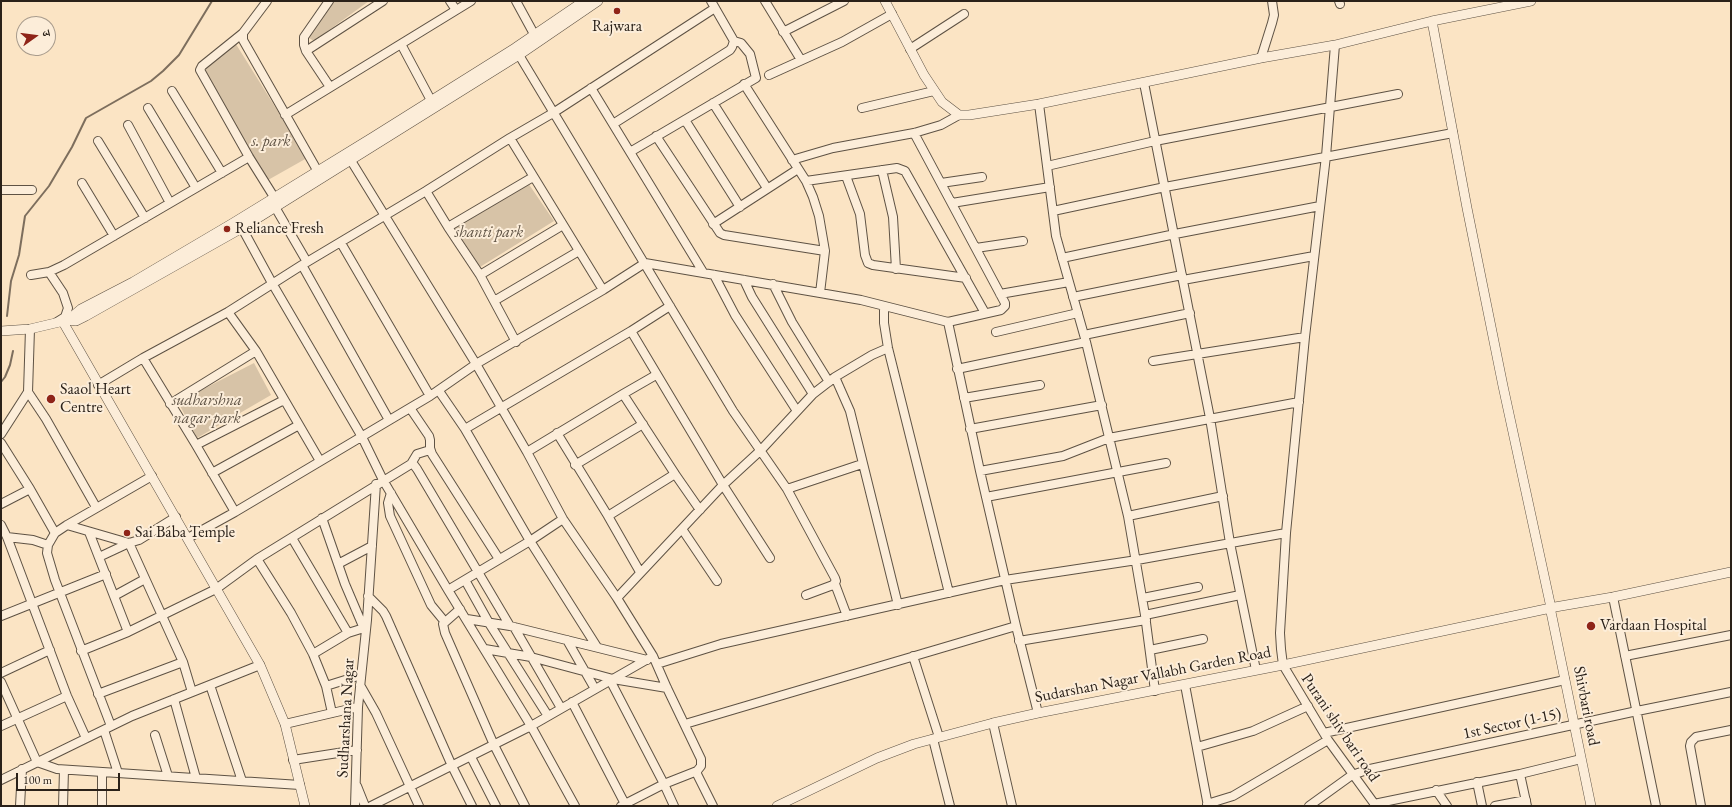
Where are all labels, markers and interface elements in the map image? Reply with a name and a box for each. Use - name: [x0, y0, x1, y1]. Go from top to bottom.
- marker: Rajwara: [612, 6, 622, 16]
- north arrow: [16, 16, 56, 56]
- place label: Rajwara: [592, 17, 642, 37]
- text: उ: [39, 29, 54, 38]
- park label: s. park: [252, 132, 290, 152]
- place label: Reliance Fresh: [235, 219, 324, 239]
- park label: shanti park: [455, 223, 523, 243]
- marker: Reliance Fresh: [222, 224, 232, 234]
- place label: Saaol Heart Centre: [60, 380, 131, 418]
- park label: sudharshna nagar park: [172, 391, 242, 429]
- marker: Saaol Heart Centre: [45, 393, 57, 405]
- place label: Sai Baba Temple: [135, 523, 235, 543]
- marker: Sai Baba Temple: [122, 528, 132, 538]
- place label: Vardaan Hospital: [1600, 616, 1707, 636]
- marker: Vardaan Hospital: [1585, 620, 1597, 632]
- street label: Sudarshan Nagar Vallabh Garden Road: [1033, 643, 1273, 707]
- street label: Sudharshana Nagar: [333, 658, 359, 778]
- street label: Shivbari road: [1569, 665, 1603, 747]
- street label: Purani shiv bari road: [1297, 670, 1383, 786]
- street label: 1st Sector (1-15): [1461, 704, 1563, 744]
- scale bar: [18, 765, 122, 791]
- text: 100 m: [23, 772, 52, 788]

